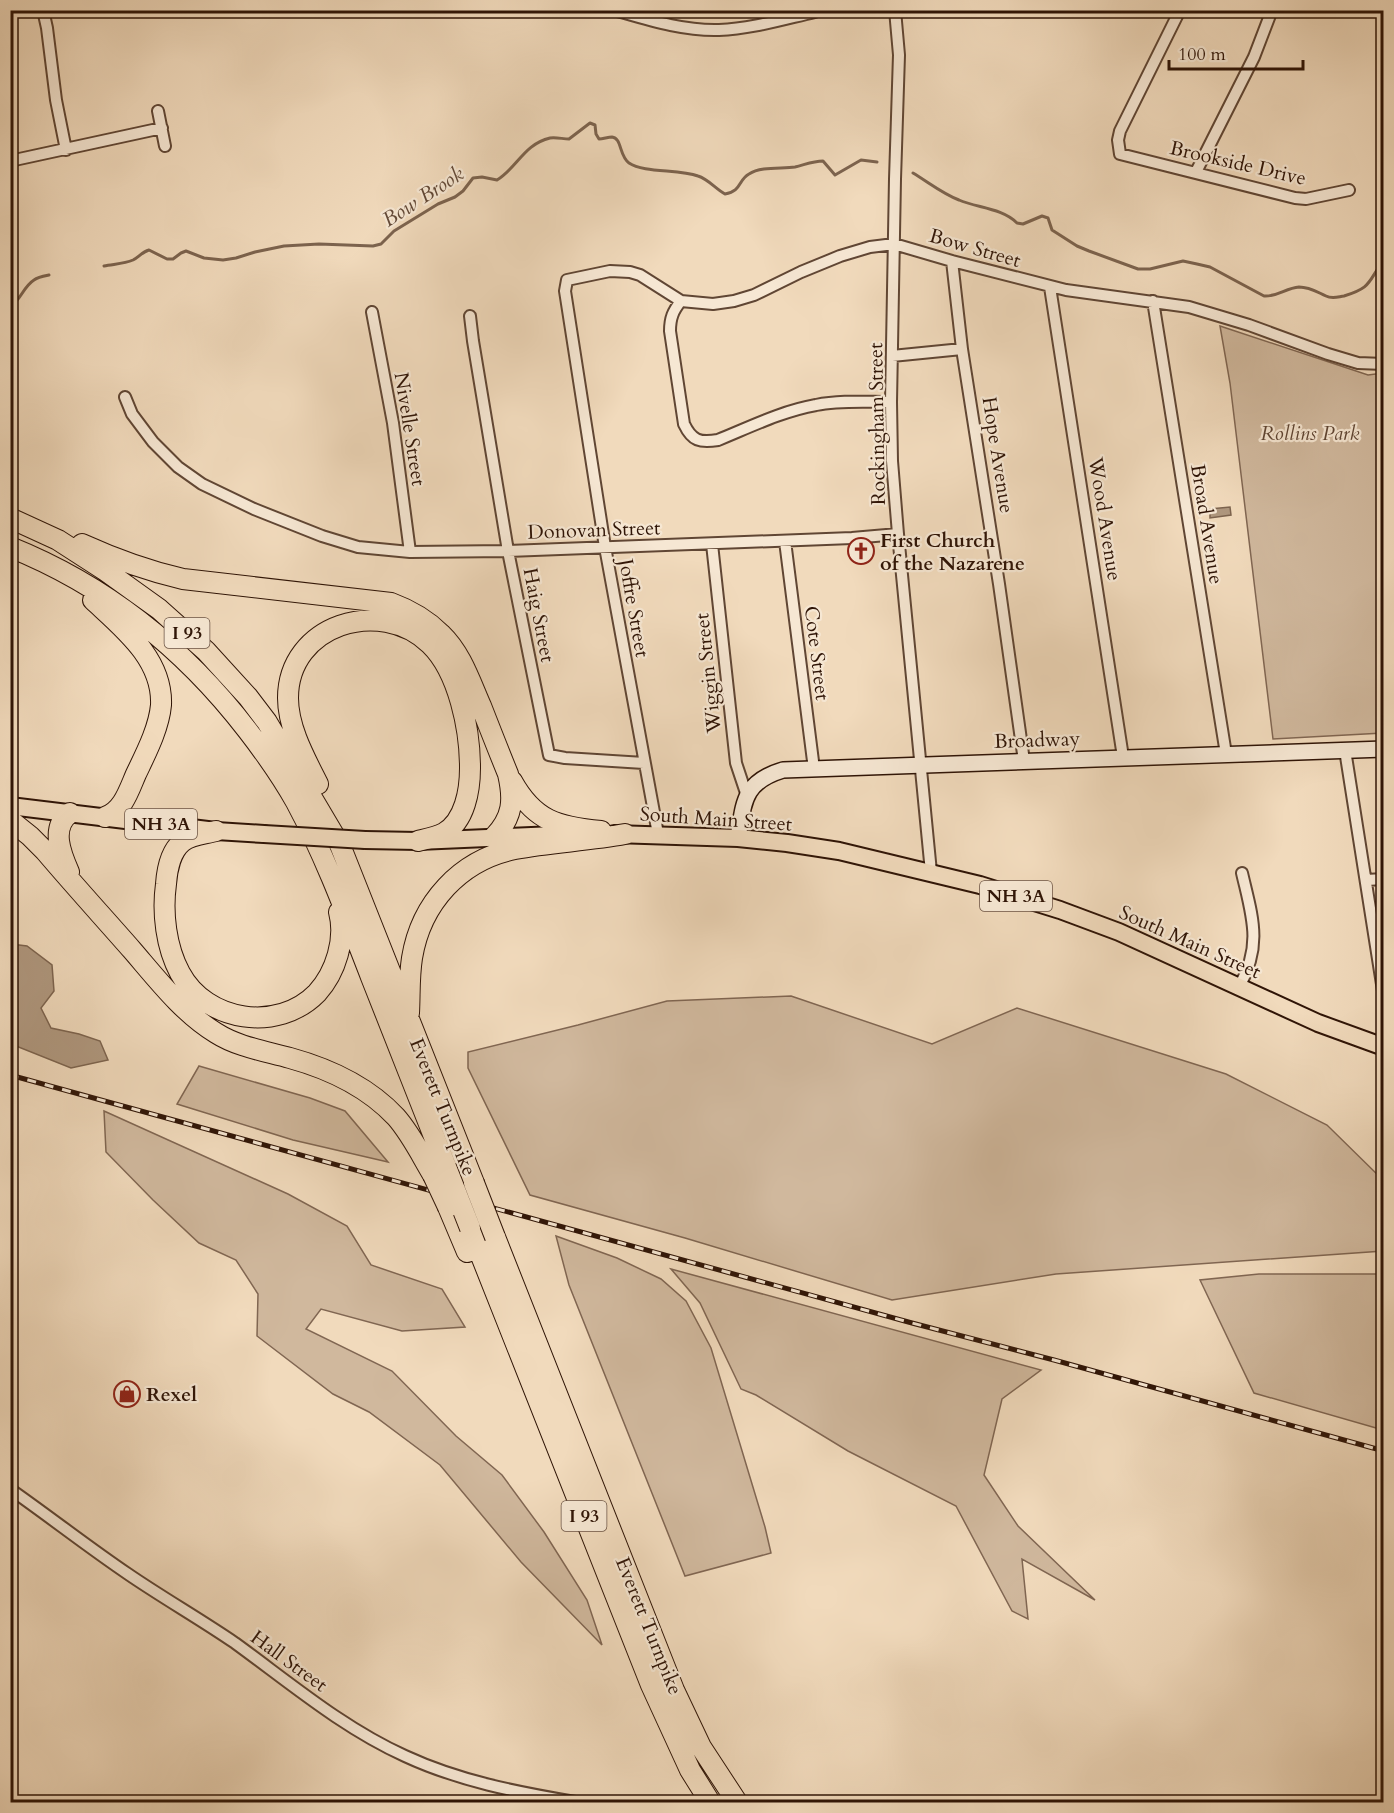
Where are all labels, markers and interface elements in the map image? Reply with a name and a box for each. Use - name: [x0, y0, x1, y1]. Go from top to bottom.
- scale bar: [1169, 33, 1302, 71]
- text: 100 m: [1178, 42, 1226, 67]
- street label: Brookside Drive: [1167, 134, 1309, 192]
- water label: Bow Brook: [376, 159, 470, 234]
- street label: Bow Street: [926, 222, 1025, 274]
- street label: Rockingham Street: [862, 342, 892, 506]
- street label: Nivelle Street: [388, 370, 432, 488]
- street label: Hope Avenue: [975, 395, 1021, 515]
- park label: Rollins Park: [1261, 420, 1359, 447]
- street label: Wood Avenue: [1082, 454, 1128, 583]
- street label: Broad Avenue: [1184, 462, 1230, 586]
- street label: Donovan Street: [527, 514, 662, 546]
- place label: First Church of the Nazarene: [880, 527, 1025, 577]
- church icon: First Church of the Nazarene: [846, 536, 876, 566]
- street label: Joffre Street: [612, 554, 656, 660]
- street label: Haig Street: [517, 565, 562, 665]
- street label: Cote Street: [798, 604, 836, 702]
- street label: Wiggin Street: [688, 611, 728, 735]
- road number: I 93: [164, 618, 210, 648]
- street label: Broadway: [993, 725, 1081, 755]
- street label: South Main Street: [639, 800, 794, 838]
- road number: NH 3A: [125, 809, 197, 839]
- road number: NH 3A: [980, 881, 1052, 911]
- street label: South Main Street: [1115, 899, 1266, 986]
- street label: Everett Turnpike: [403, 1034, 483, 1180]
- shop icon: Rexel: [112, 1379, 142, 1409]
- place label: Rexel: [146, 1381, 197, 1408]
- road number: I 93: [562, 1501, 606, 1531]
- street label: Everett Turnpike: [609, 1553, 689, 1699]
- street label: Hall Street: [245, 1624, 333, 1698]

